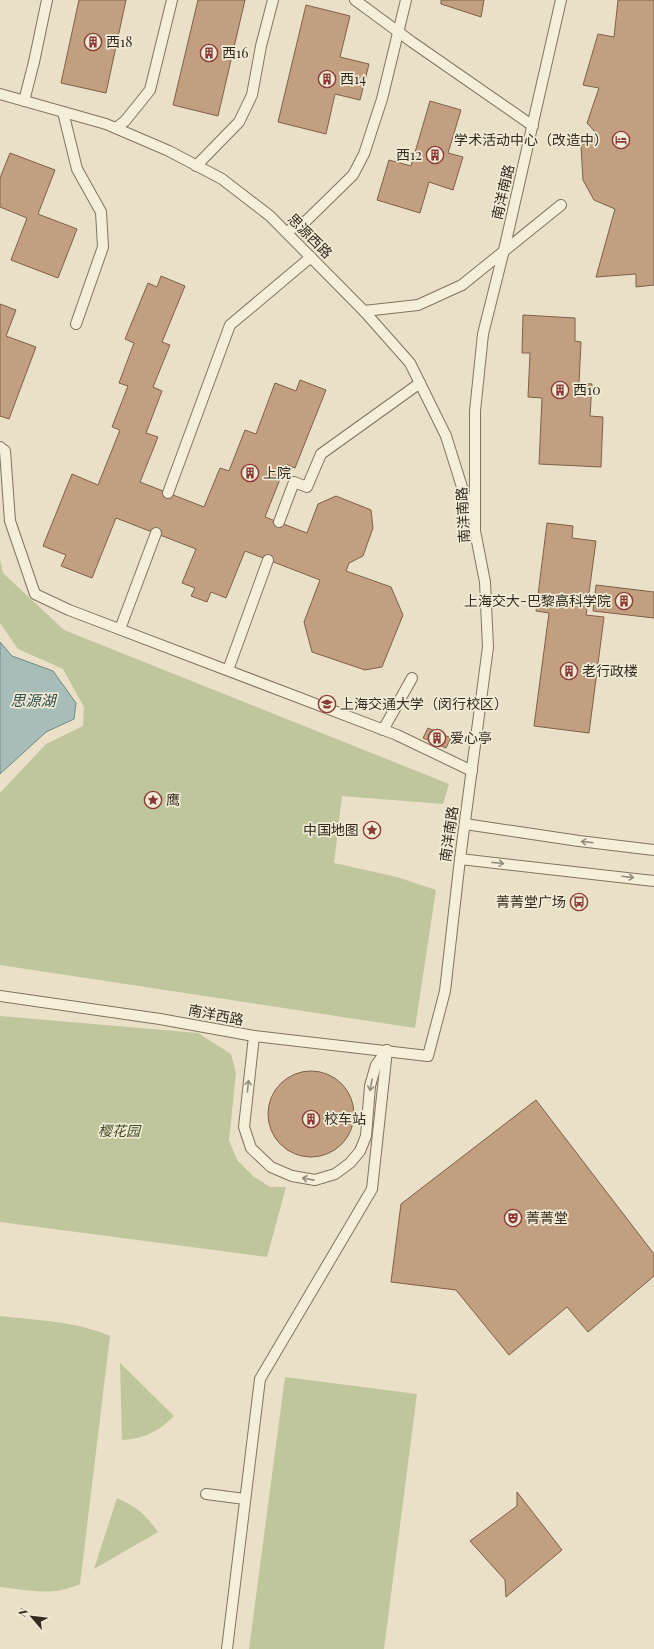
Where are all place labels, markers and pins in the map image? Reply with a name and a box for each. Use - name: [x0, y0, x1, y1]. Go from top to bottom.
- building icon: 西18: [83, 32, 103, 52]
- place label: 西18: [106, 32, 132, 51]
- building icon: 西16: [199, 43, 219, 63]
- place label: 西16: [222, 43, 248, 62]
- building icon: 西14: [317, 69, 337, 89]
- place label: 西14: [340, 69, 366, 88]
- place label: 学术活动中心（改造中）: [454, 130, 608, 149]
- hotel icon: 学术活动中心（改造中）: [611, 130, 631, 150]
- place label: 西12: [396, 145, 422, 164]
- building icon: 西12: [425, 145, 445, 165]
- building icon: 西10: [550, 380, 570, 400]
- place label: 西10: [573, 380, 601, 399]
- building icon: 上院: [240, 463, 260, 483]
- place label: 上院: [263, 463, 291, 482]
- place label: 上海交大-巴黎高科学院: [464, 591, 611, 610]
- building icon: 上海交大-巴黎高科学院: [614, 591, 634, 611]
- building icon: 老行政楼: [559, 661, 579, 681]
- place label: 老行政楼: [582, 661, 638, 680]
- school or university icon: 上海交通大学（闵行校区）: [317, 694, 337, 714]
- place label: 上海交通大学（闵行校区）: [340, 694, 508, 713]
- building icon: 爱心亭: [427, 728, 447, 748]
- place label: 爱心亭: [450, 728, 492, 747]
- place icon: 鹰: [143, 790, 163, 810]
- place label: 鹰: [166, 790, 180, 809]
- place label: 中国地图: [303, 820, 359, 839]
- place icon: 中国地图: [362, 820, 382, 840]
- place label: 菁菁堂广场: [496, 892, 566, 911]
- bus stop icon: 菁菁堂广场: [569, 892, 589, 912]
- building icon: 校车站: [301, 1109, 321, 1129]
- place label: 校车站: [324, 1109, 366, 1128]
- theatre icon: 菁菁堂: [503, 1208, 523, 1228]
- place label: 菁菁堂: [526, 1208, 568, 1227]

